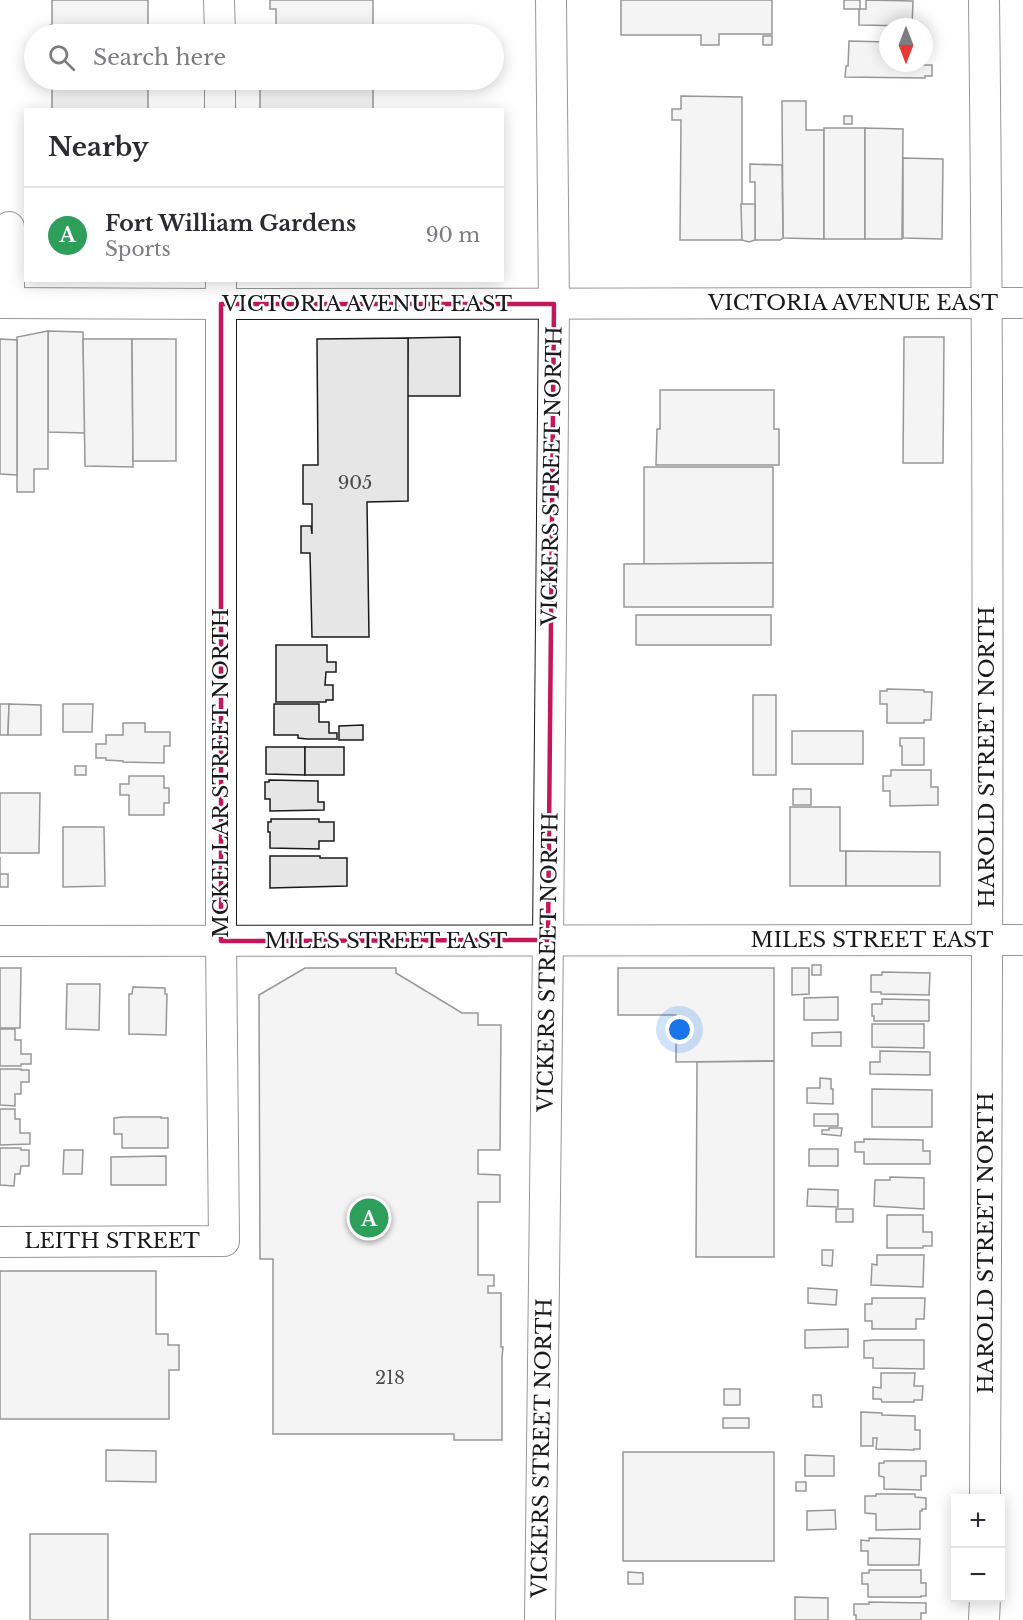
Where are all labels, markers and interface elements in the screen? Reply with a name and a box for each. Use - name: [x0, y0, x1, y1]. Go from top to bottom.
- north arrow: [879, 18, 933, 72]
- search box: [24, 24, 504, 90]
- icon: search: [45, 41, 78, 74]
- text: Search here: [93, 44, 226, 71]
- text: Nearby: [48, 131, 149, 163]
- text: Fort William Gardens: [105, 210, 356, 237]
- text: A: [59, 223, 76, 247]
- text: 90 m: [426, 223, 480, 247]
- text: Sports: [105, 237, 171, 261]
- street label: VICTORIA AVENUE EAST: [707, 290, 998, 316]
- street label: VICTORIA AVENUE EAST: [221, 291, 512, 317]
- street label: VICKERS STREET NORTH: [536, 326, 568, 627]
- house number: 905: [338, 472, 372, 494]
- street label: HAROLD STREET NORTH: [974, 606, 1000, 908]
- street label: MCKELLAR STREET NORTH: [208, 608, 234, 938]
- street label: VICKERS STREET NORTH: [532, 812, 564, 1113]
- street label: MILES STREET EAST: [751, 927, 994, 953]
- street label: MILES STREET EAST: [265, 928, 508, 954]
- your location: [665, 1015, 694, 1044]
- street label: HAROLD STREET NORTH: [973, 1092, 999, 1394]
- pin: A: [350, 1196, 388, 1240]
- street label: LEITH STREET: [24, 1228, 200, 1254]
- street label: VICKERS STREET NORTH: [526, 1298, 558, 1599]
- house number: 218: [375, 1367, 405, 1389]
- map controls: [951, 1494, 1005, 1602]
- button: +: [951, 1494, 1005, 1548]
- button: −: [951, 1548, 1005, 1602]

